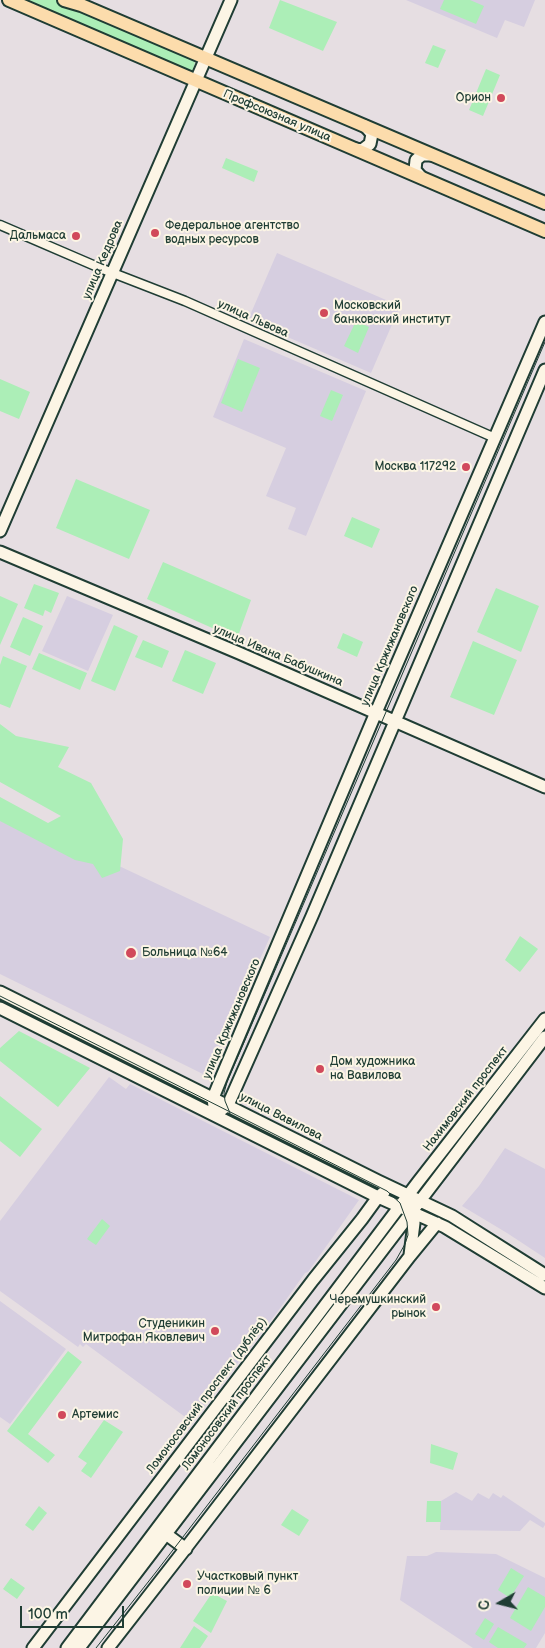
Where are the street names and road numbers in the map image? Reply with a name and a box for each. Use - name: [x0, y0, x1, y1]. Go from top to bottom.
- street label: Профсоюзная улица: [221, 87, 333, 145]
- street label: улица Кедрова: [80, 218, 126, 302]
- street label: улица Львова: [215, 297, 291, 341]
- street label: улица Кржижановского: [358, 584, 422, 708]
- street label: улица Ивана Бабушкина: [211, 622, 345, 690]
- street label: улица Кржижановского: [200, 957, 264, 1081]
- street label: Нахимовский проспект: [421, 1044, 511, 1154]
- street label: улица Вавилова: [237, 1090, 325, 1144]
- street label: Ломоносовский проспект (дублёр): [144, 1315, 270, 1477]
- street label: Ломоносовский проспект: [179, 1353, 275, 1473]

